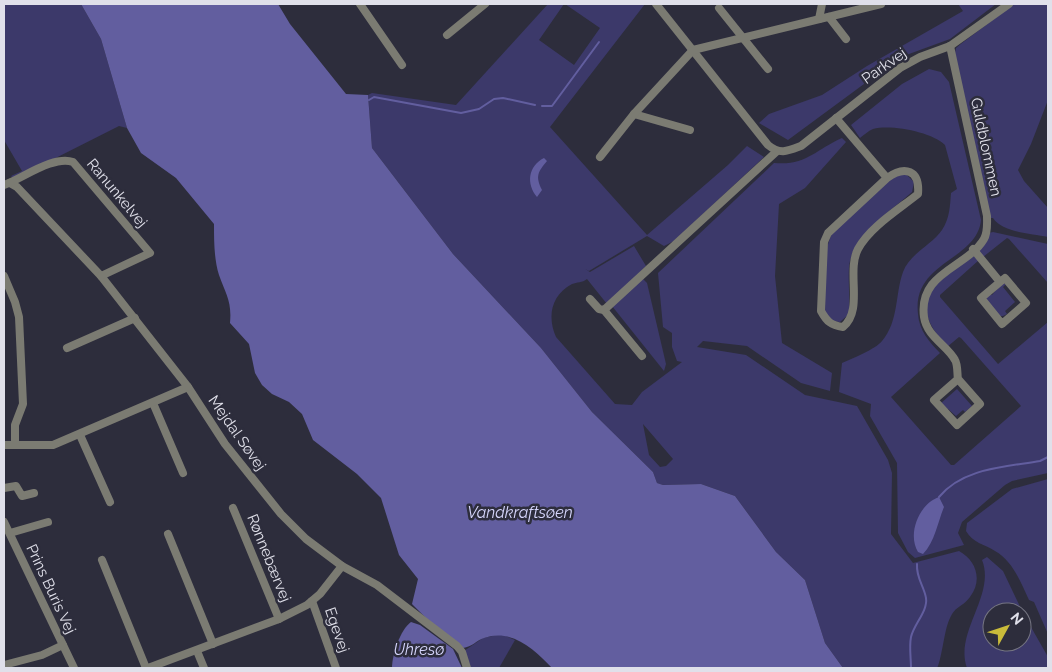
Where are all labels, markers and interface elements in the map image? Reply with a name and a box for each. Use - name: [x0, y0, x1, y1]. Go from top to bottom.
- street label: Parkvej: [858, 44, 910, 88]
- street label: Guldblommen: [967, 96, 1005, 198]
- street label: Ranunkelvej: [83, 155, 151, 231]
- street label: Mejdal Søvej: [204, 392, 270, 474]
- water label: Vandkraftsøen: [467, 503, 573, 522]
- street label: Rønnebærvej: [243, 511, 295, 605]
- street label: Prins Buris Vej: [22, 541, 80, 637]
- north arrow: [982, 602, 1032, 652]
- street label: Egevej: [321, 605, 353, 655]
- text: N: [1007, 609, 1027, 628]
- water label: Uhresø: [394, 640, 444, 659]

